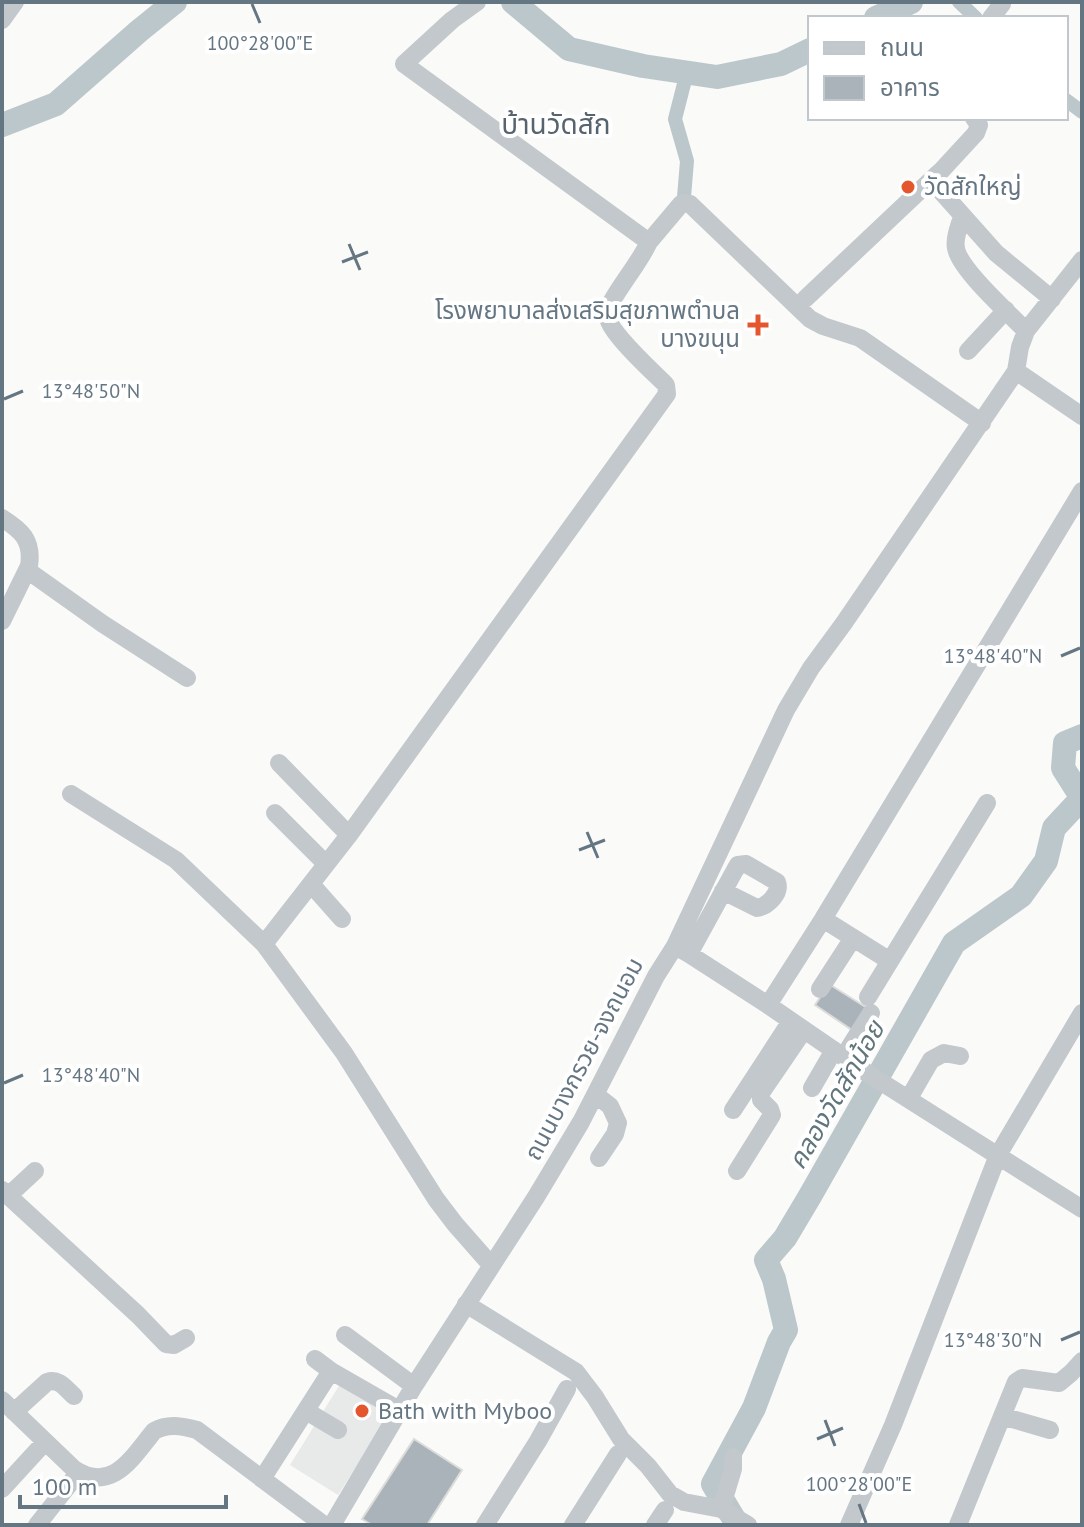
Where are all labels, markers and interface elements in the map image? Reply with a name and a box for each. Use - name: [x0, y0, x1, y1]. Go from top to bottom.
- legend: [808, 16, 1068, 120]
- text: 100°28'00"E: [207, 30, 313, 56]
- text: ถนน: [880, 32, 924, 63]
- text: อาคาร: [880, 72, 940, 103]
- district label: บ้านวัดสัก: [501, 105, 611, 142]
- place label: วัดสักใหญ่: [924, 171, 1022, 202]
- marker: วัดสักใหญ่: [899, 178, 917, 196]
- place label: โรงพยาบาลส่งเสริมสุขภาพตำบล บางขนุน: [435, 295, 740, 354]
- marker: โรงพยาบาลส่งเสริมสุขภาพตำบล บางขนุน: [747, 314, 769, 336]
- text: 13°48'50"N: [42, 378, 140, 404]
- text: 13°48'40"N: [944, 643, 1042, 669]
- street label: ถนนบางกรวย-จงถนอม: [517, 952, 650, 1165]
- water label: คลองวัดสักน้อย: [780, 1014, 892, 1175]
- text: 13°48'40"N: [42, 1062, 140, 1088]
- text: 13°48'30"N: [944, 1327, 1042, 1353]
- place label: Bath with Myboo: [378, 1395, 552, 1426]
- marker: Bath with Myboo: [353, 1402, 371, 1420]
- scale bar: [20, 1459, 226, 1509]
- text: 100 m: [32, 1471, 97, 1502]
- text: 100°28'00"E: [806, 1471, 912, 1497]

